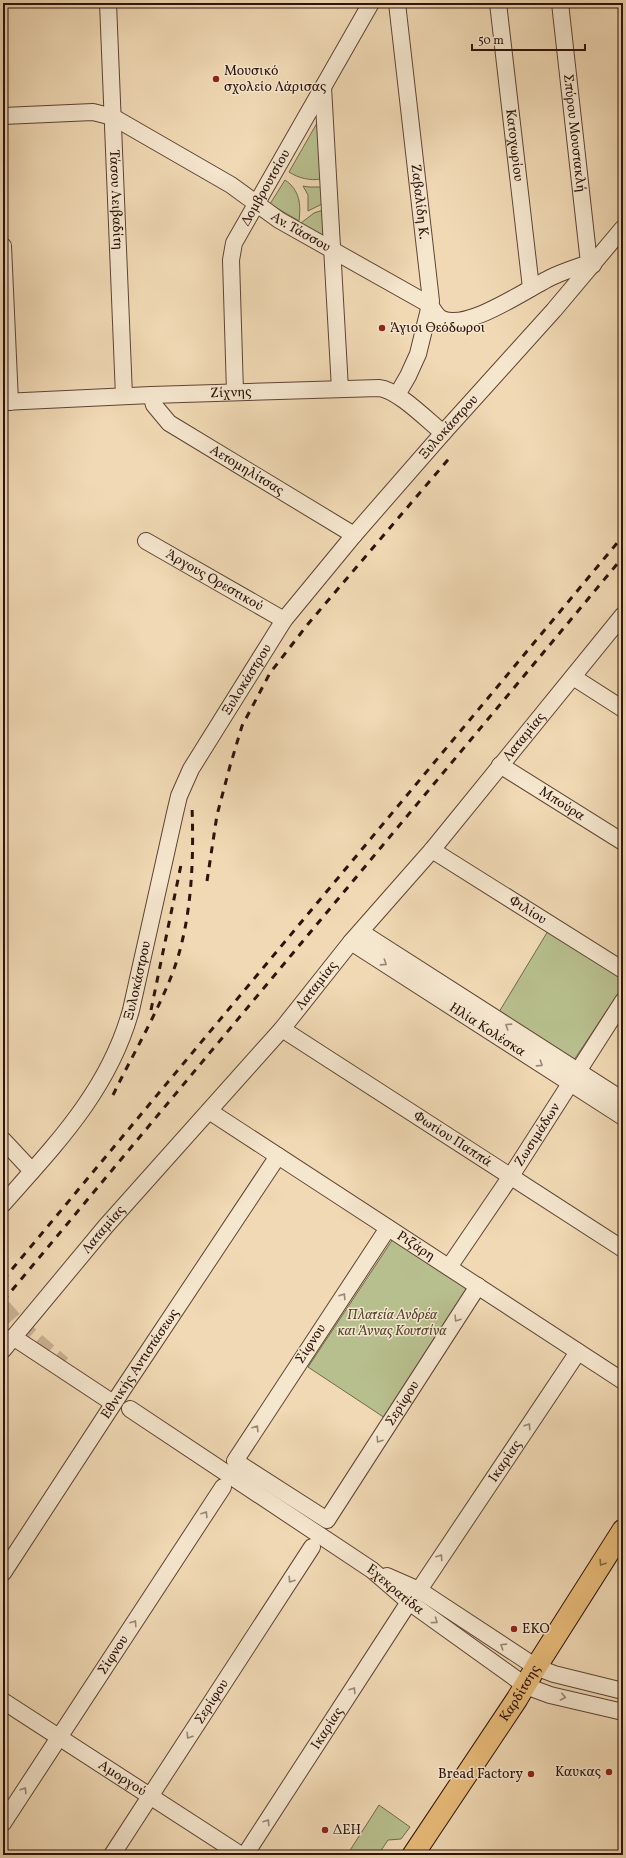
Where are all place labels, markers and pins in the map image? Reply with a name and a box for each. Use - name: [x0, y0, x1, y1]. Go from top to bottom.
- place label: Μουσικό σχολείο Λάρισας: [224, 62, 326, 97]
- marker: Μουσικό σχολείο Λάρισας: [211, 74, 221, 84]
- place label: Άγιοι Θεόδωροι: [390, 319, 486, 338]
- marker: Άγιοι Θεόδωροι: [377, 323, 387, 333]
- place label: EKO: [522, 1620, 550, 1639]
- marker: EKO: [509, 1624, 519, 1634]
- place label: Καυκας: [555, 1763, 601, 1782]
- place label: Bread Factory: [438, 1765, 523, 1784]
- marker: Καυκας: [604, 1767, 614, 1777]
- marker: Bread Factory: [526, 1769, 536, 1779]
- place label: ΔΕΗ: [333, 1821, 361, 1840]
- marker: ΔΕΗ: [320, 1825, 330, 1835]

